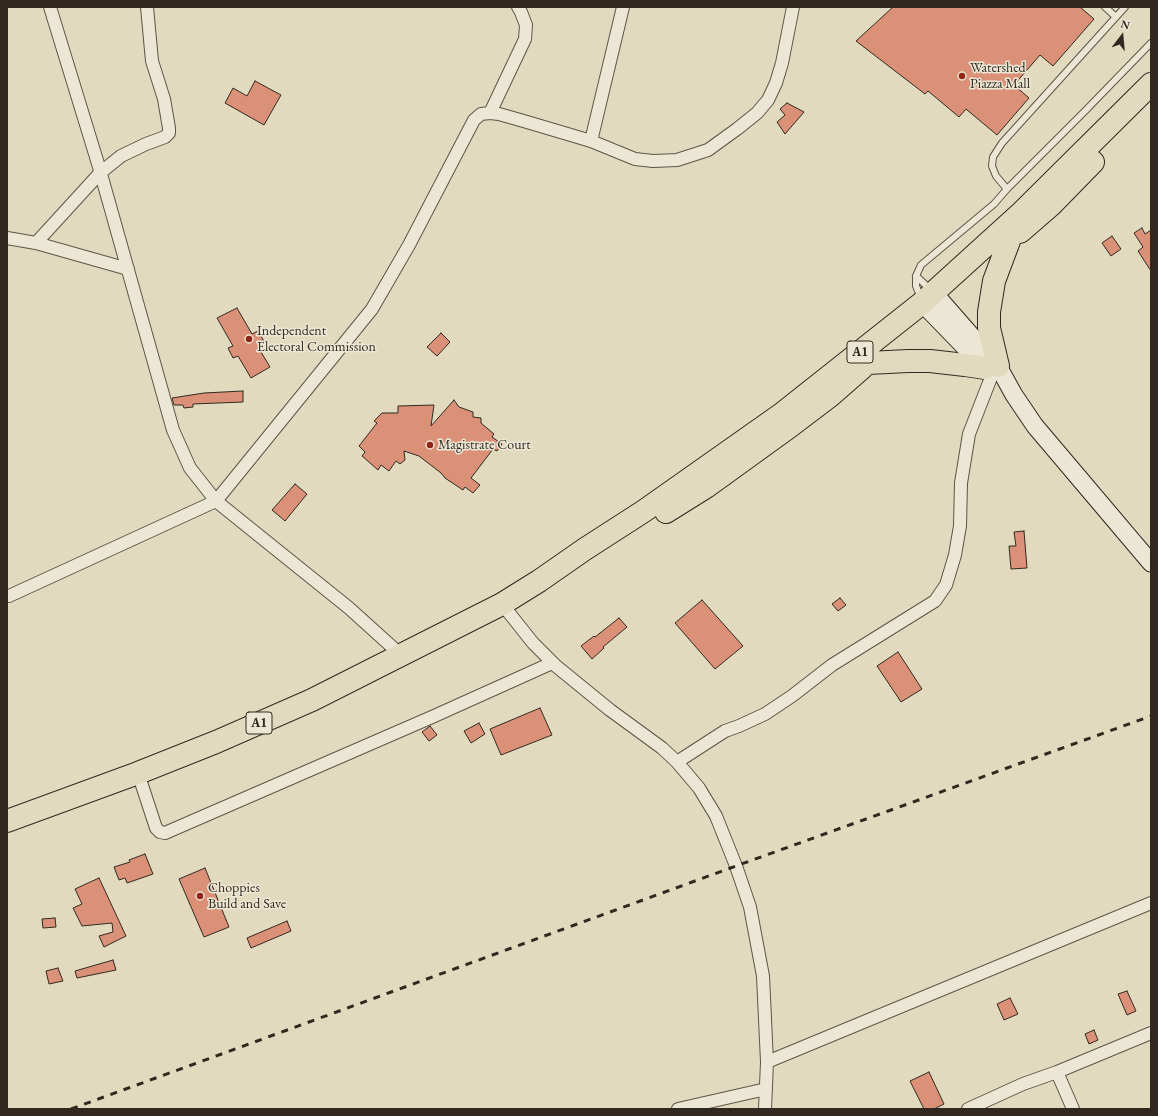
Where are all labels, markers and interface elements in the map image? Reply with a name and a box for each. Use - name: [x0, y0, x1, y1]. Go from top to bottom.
- north arrow: [1102, 16, 1142, 56]
- text: N: [1119, 17, 1132, 32]
- place label: Watershed Piazza Mall: [970, 60, 1030, 92]
- marker: Watershed Piazza Mall: [957, 71, 967, 81]
- place label: Independent Electoral Commission: [257, 323, 376, 356]
- marker: Independent Electoral Commission: [244, 334, 254, 344]
- road number: A1: [847, 341, 873, 363]
- place label: Magistrate Court: [438, 437, 531, 453]
- marker: Magistrate Court: [425, 440, 435, 450]
- road number: A1: [246, 712, 272, 734]
- place label: Choppies Build and Save: [208, 880, 286, 912]
- marker: Choppies Build and Save: [195, 891, 205, 901]

